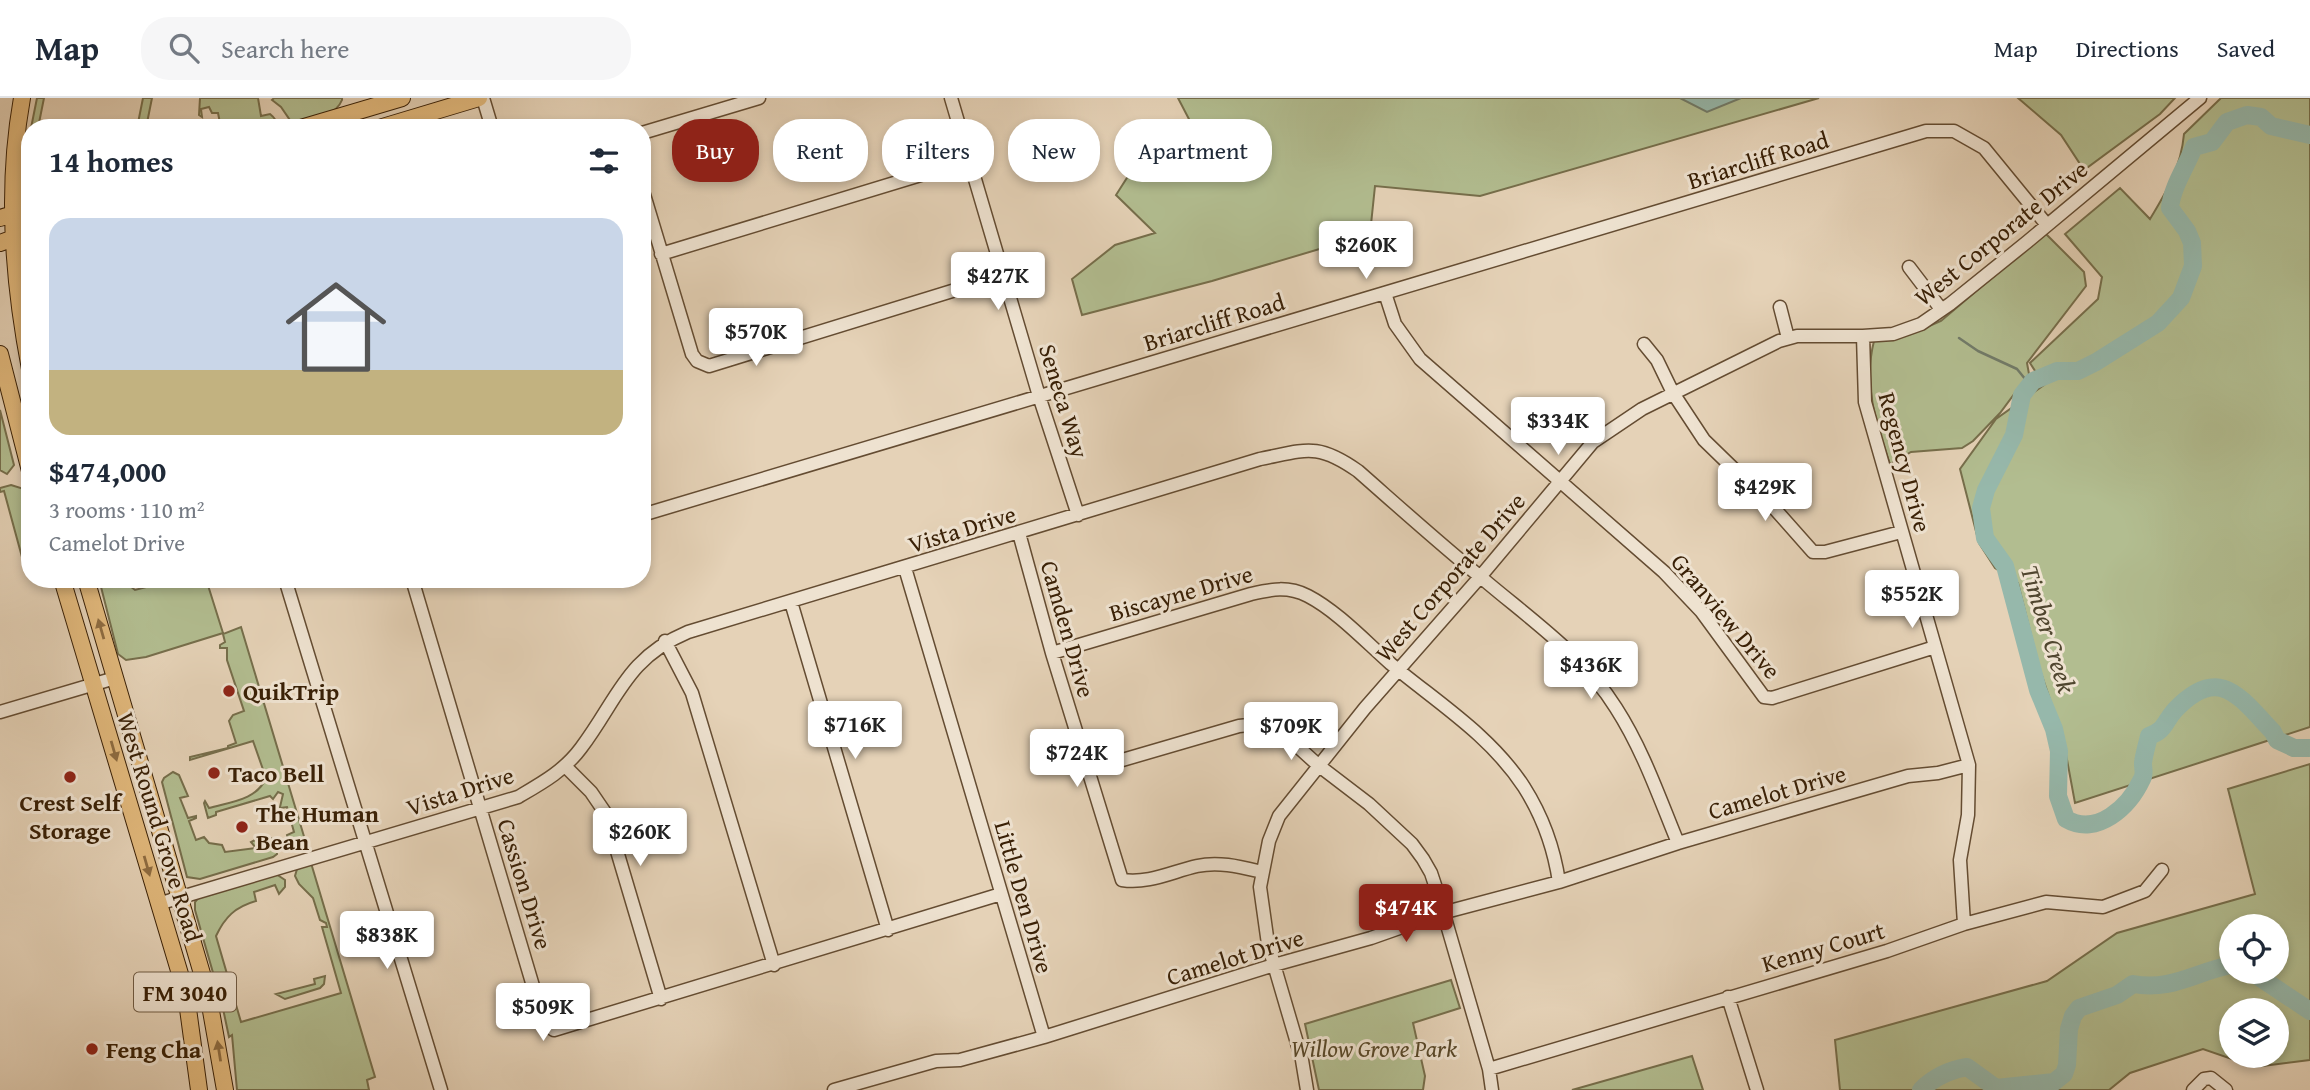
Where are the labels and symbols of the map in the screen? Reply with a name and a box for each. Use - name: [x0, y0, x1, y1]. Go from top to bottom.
- street label: Briarcliff Road: [1683, 122, 1833, 198]
- street label: West Corporate Drive: [1907, 152, 2095, 314]
- pin: $260K: [1317, 222, 1415, 281]
- pin: $427K: [949, 252, 1047, 312]
- street label: Briarcliff Road: [1139, 284, 1289, 360]
- pin: $570K: [707, 308, 805, 368]
- street label: Seneca Way: [1030, 340, 1098, 462]
- street label: Regency Drive: [1870, 388, 1940, 536]
- pin: $334K: [1509, 398, 1607, 457]
- pin: $429K: [1716, 464, 1814, 523]
- street label: West Corporate Drive: [1367, 485, 1533, 669]
- street label: Vista Drive: [904, 496, 1020, 562]
- street label: Granview Drive: [1663, 545, 1789, 687]
- street label: Biscayne Drive: [1105, 556, 1257, 630]
- street label: Camden Drive: [1032, 557, 1104, 701]
- water label: Timber Creek: [2011, 560, 2087, 698]
- pin: $552K: [1863, 570, 1961, 630]
- one-way arrow: [95, 618, 105, 639]
- pin: $436K: [1542, 642, 1640, 701]
- place label: QuikTrip: [243, 674, 339, 709]
- marker: QuikTrip: [221, 683, 237, 699]
- pin: $716K: [806, 702, 904, 761]
- pin: $709K: [1242, 702, 1340, 762]
- street label: West Round Grove Road: [108, 708, 212, 946]
- pin: $724K: [1028, 730, 1126, 789]
- one-way arrow: [109, 741, 119, 762]
- place label: Taco Bell: [228, 756, 325, 791]
- street label: Camelot Drive: [1704, 756, 1850, 828]
- street label: Vista Drive: [402, 757, 518, 825]
- marker: Taco Bell: [206, 765, 222, 781]
- marker: Crest Self Storage: [62, 769, 78, 785]
- place label: Crest Self Storage: [20, 785, 123, 848]
- place label: The Human Bean: [256, 796, 379, 859]
- pin: $260K: [591, 808, 689, 868]
- street label: Cassion Drive: [489, 814, 561, 954]
- street label: Little Den Drive: [986, 817, 1062, 977]
- marker: The Human Bean: [234, 819, 250, 835]
- one-way arrow: [143, 856, 153, 877]
- pin: $474K: [1357, 884, 1455, 944]
- pin: $838K: [338, 912, 436, 971]
- street label: Kenny Court: [1757, 913, 1889, 981]
- street label: Camelot Drive: [1162, 920, 1308, 994]
- road number: FM 3040: [134, 972, 236, 1012]
- pin: $509K: [494, 984, 592, 1043]
- park label: Willow Grove Park: [1291, 1031, 1457, 1066]
- place label: Feng Cha: [106, 1032, 202, 1067]
- one-way arrow: [213, 1040, 224, 1062]
- marker: Feng Cha: [84, 1041, 100, 1057]

